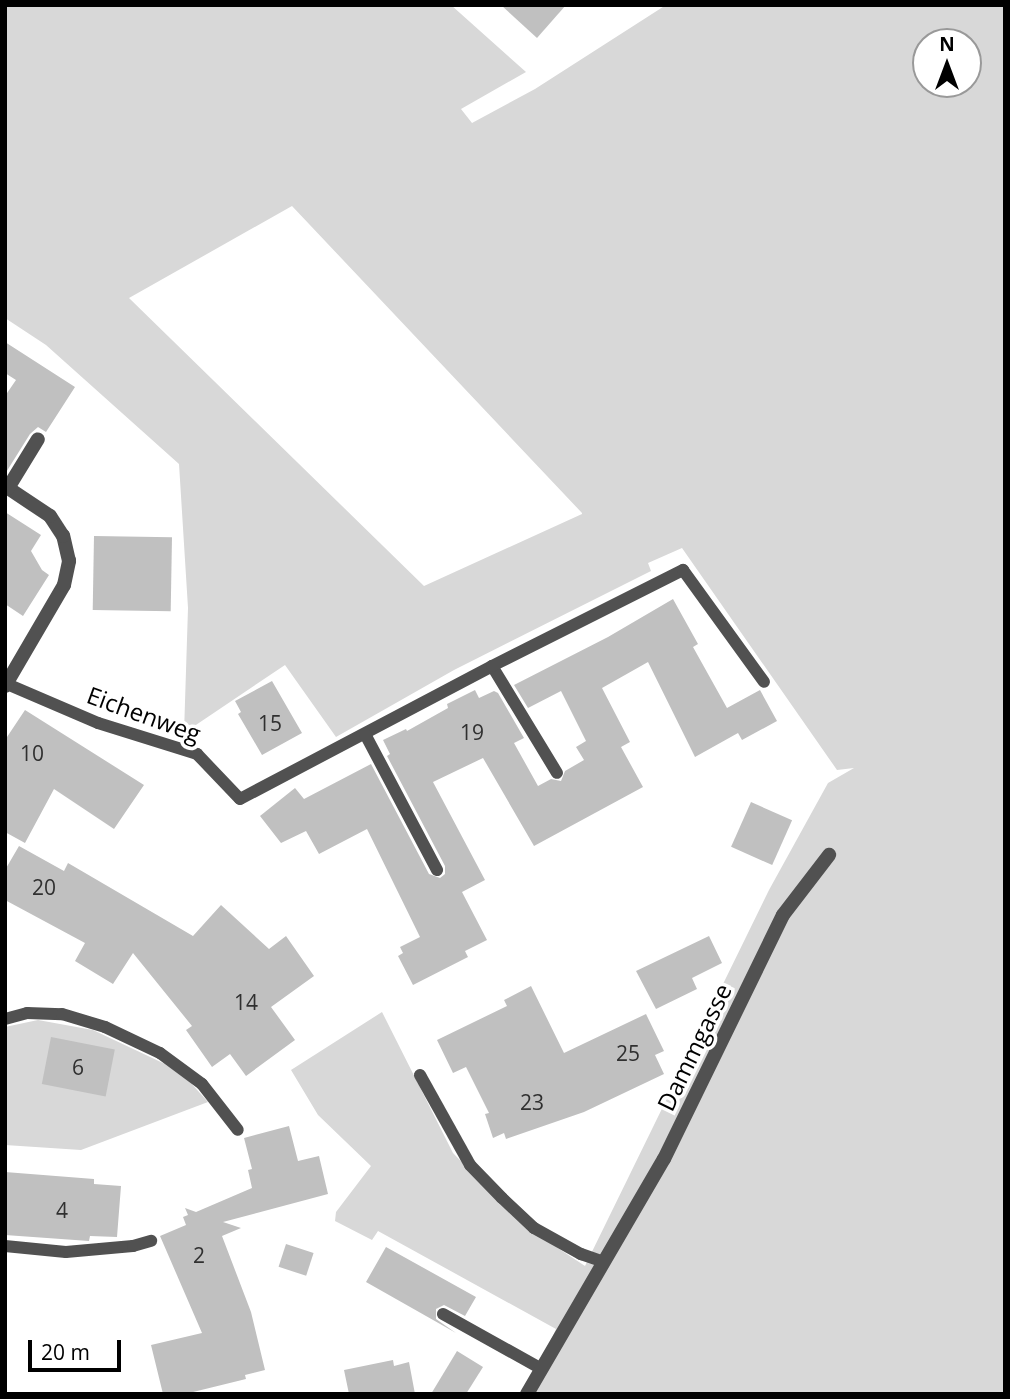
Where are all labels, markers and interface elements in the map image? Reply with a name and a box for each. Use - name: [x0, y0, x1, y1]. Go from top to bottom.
- north arrow: [912, 28, 982, 98]
- text: N: [939, 31, 955, 57]
- street label: Eichenweg: [83, 680, 205, 748]
- house number: 15: [258, 710, 282, 736]
- house number: 19: [460, 719, 484, 745]
- house number: 10: [20, 740, 44, 766]
- house number: 20: [32, 874, 56, 900]
- street label: Dammgasse: [651, 979, 737, 1115]
- house number: 14: [234, 989, 258, 1015]
- house number: 25: [616, 1040, 640, 1066]
- house number: 6: [72, 1054, 84, 1080]
- house number: 23: [520, 1089, 544, 1115]
- house number: 4: [56, 1197, 68, 1223]
- house number: 2: [193, 1242, 205, 1268]
- scale bar: [32, 1326, 124, 1370]
- text: 20 m: [41, 1338, 90, 1366]

